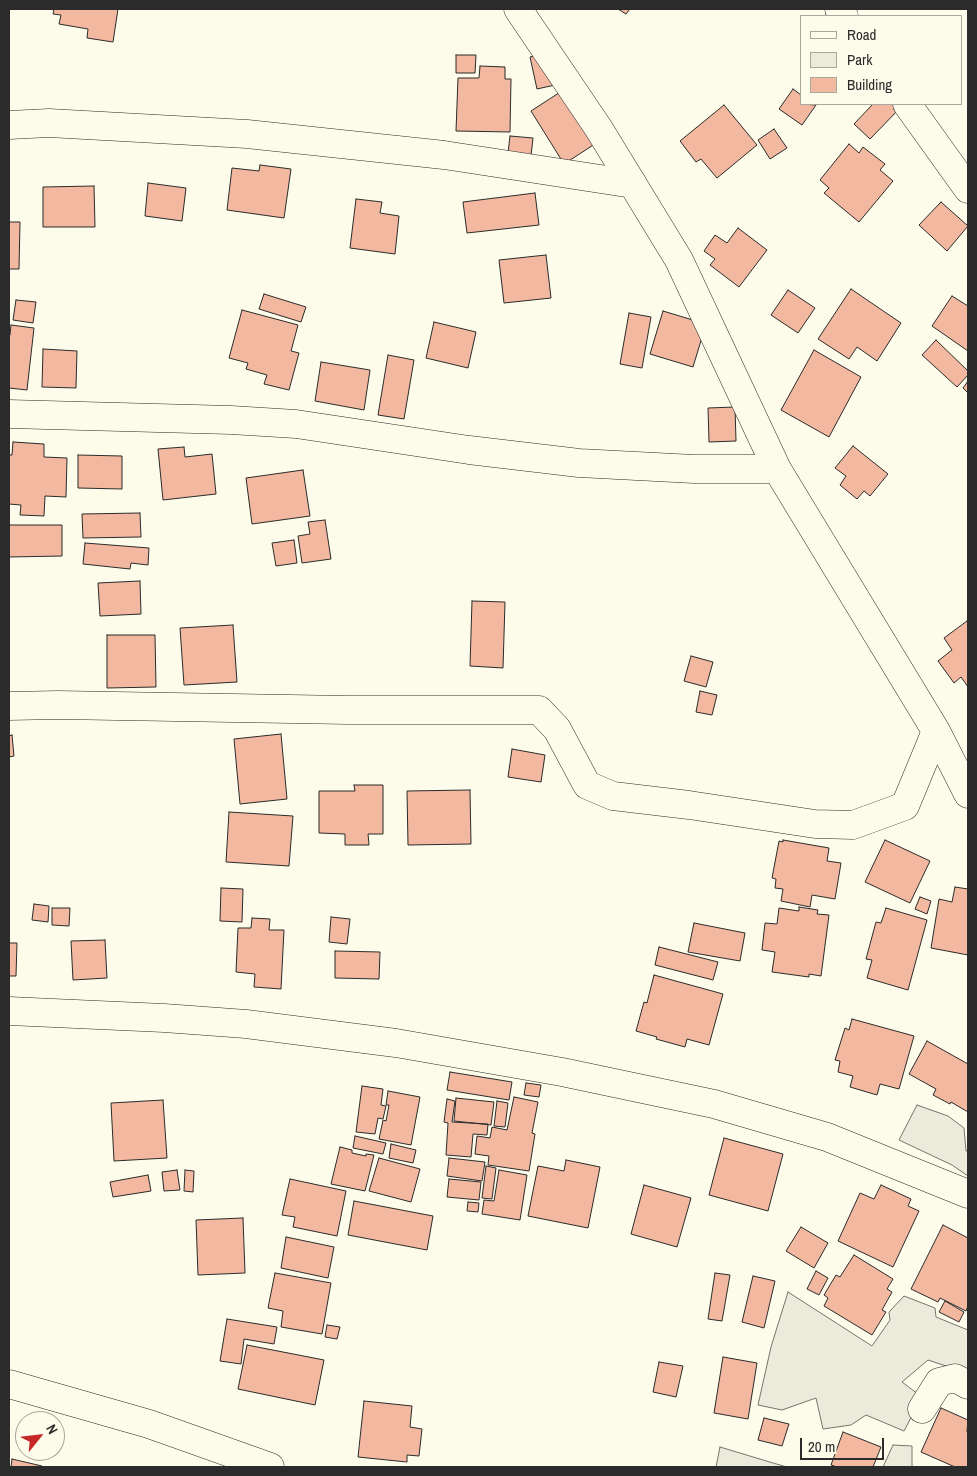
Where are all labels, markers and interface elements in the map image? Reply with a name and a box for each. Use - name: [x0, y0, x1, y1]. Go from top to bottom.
- legend: [800, 15, 962, 105]
- text: Road: [847, 24, 876, 45]
- text: Park: [847, 49, 872, 70]
- text: Building: [847, 74, 892, 95]
- north arrow: [15, 1411, 65, 1461]
- text: N: [42, 1421, 62, 1437]
- scale bar: [802, 1428, 886, 1460]
- text: 20 m: [808, 1436, 835, 1457]

